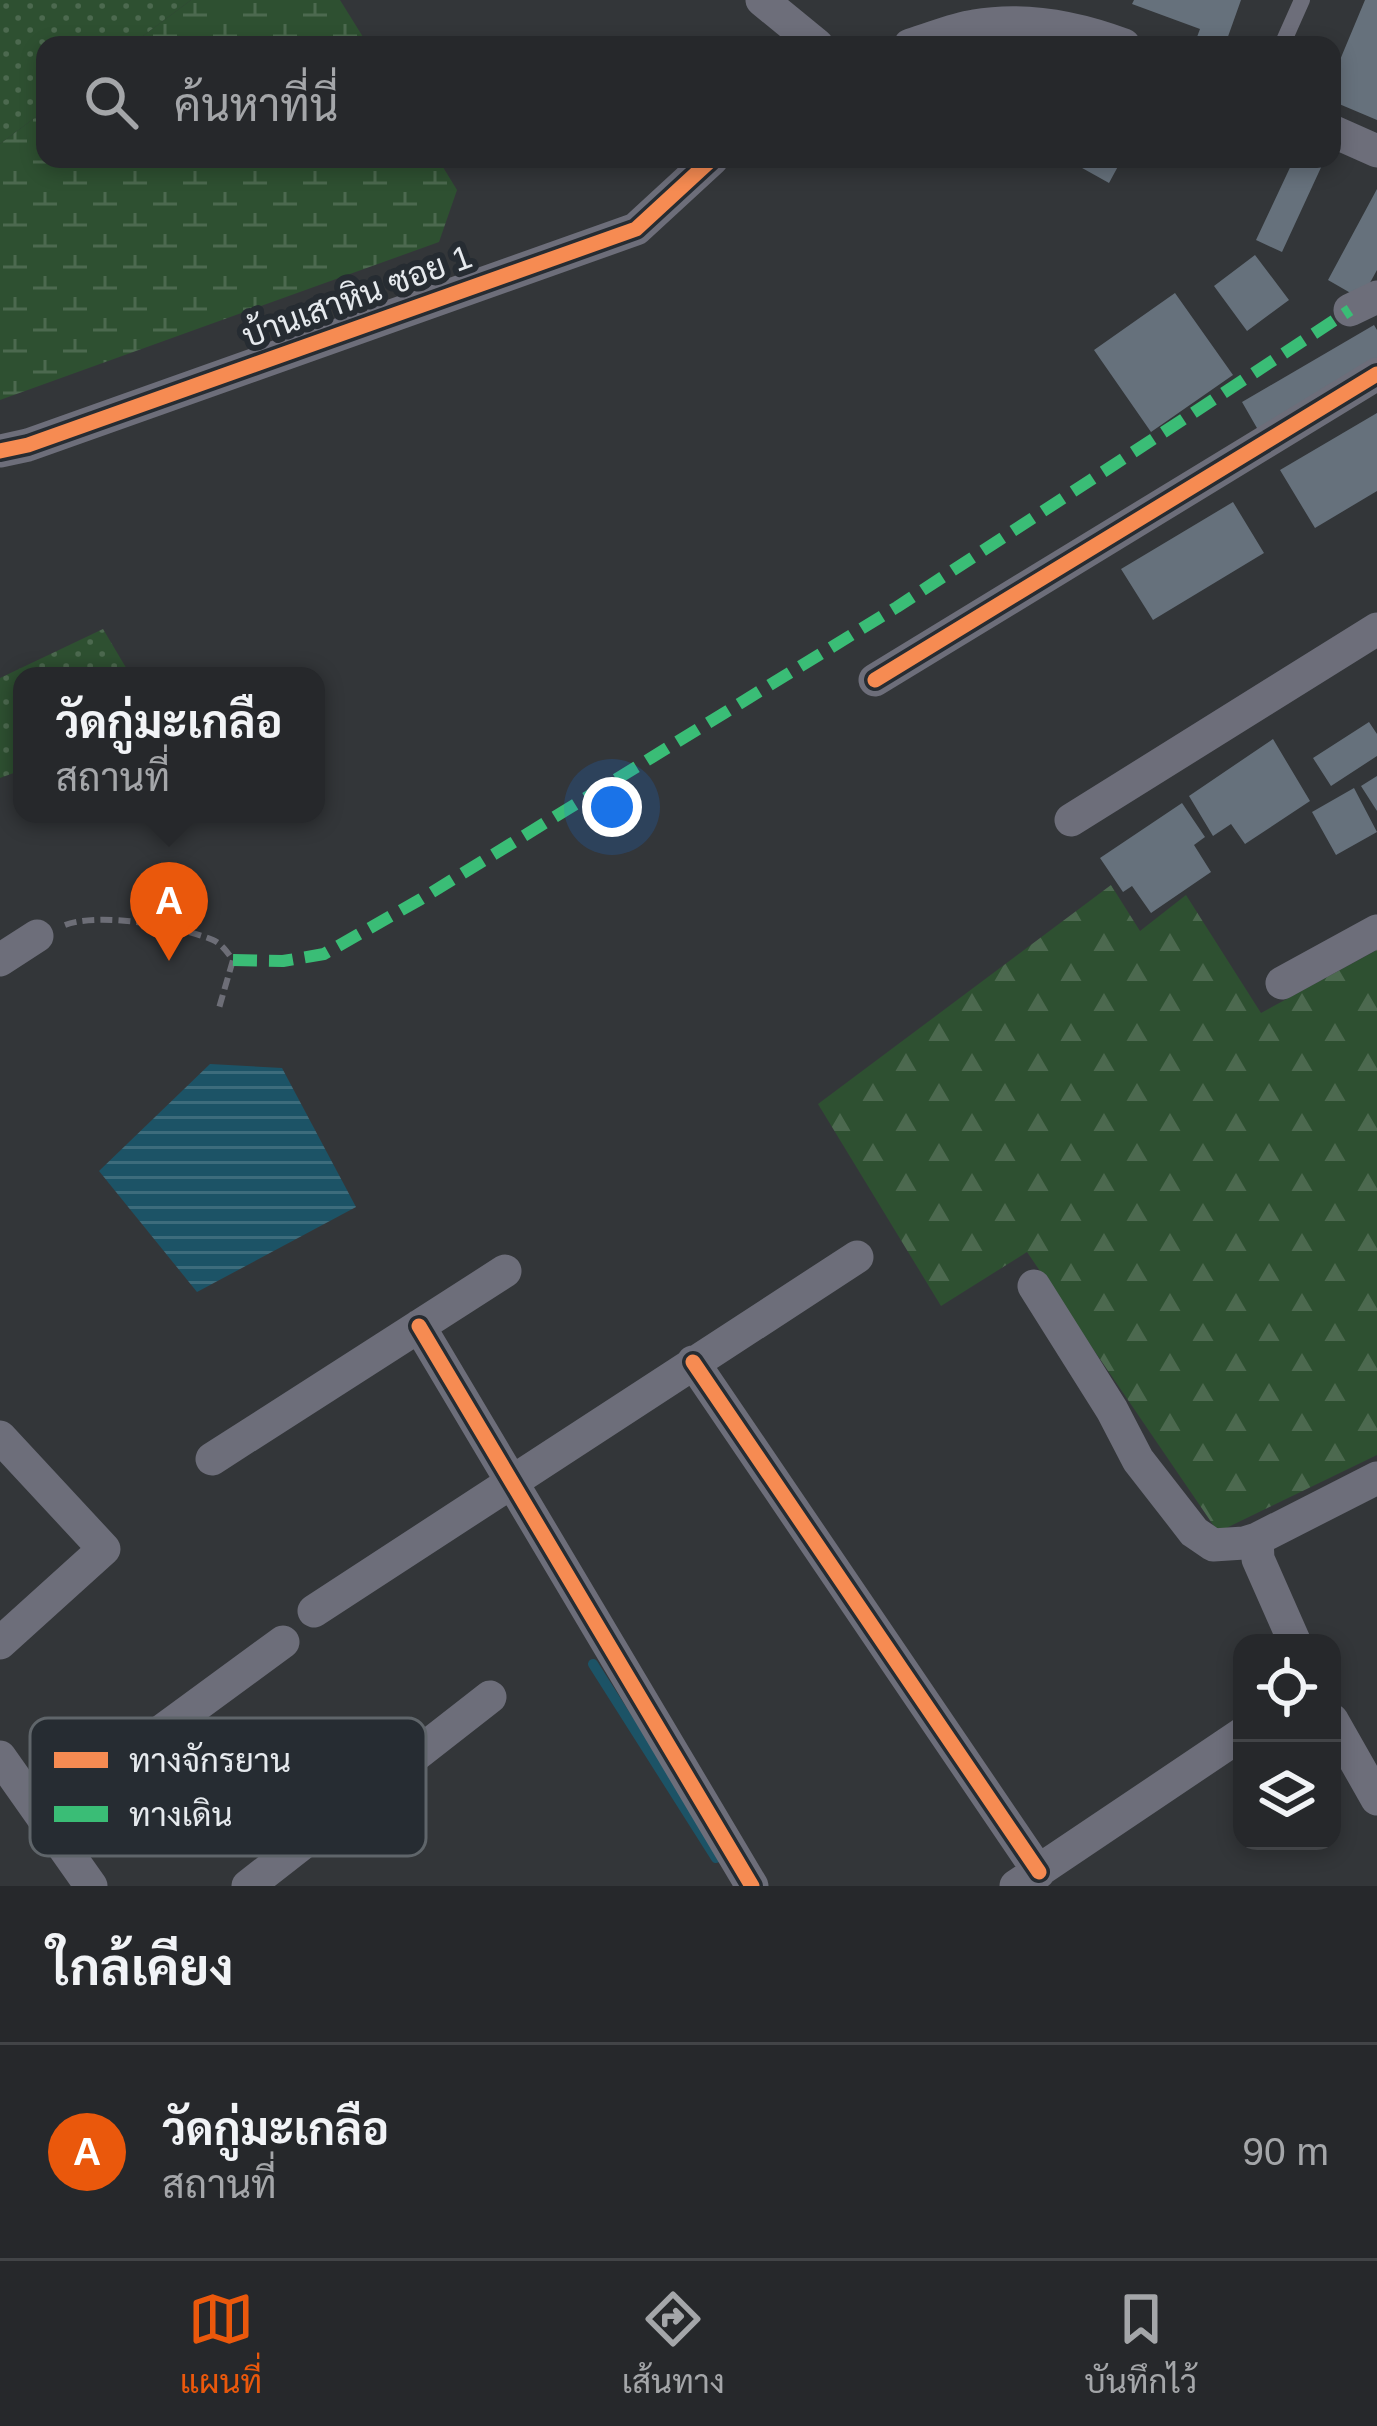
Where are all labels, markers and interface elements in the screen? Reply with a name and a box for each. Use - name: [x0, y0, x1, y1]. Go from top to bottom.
- search box: [36, 36, 1341, 168]
- icon: search: [78, 69, 144, 135]
- text: ค้นหาที่นี่: [174, 80, 338, 131]
- street label: บ้านเสาหิน ซอย 1: [237, 236, 477, 355]
- popup: [13, 667, 325, 823]
- text: วัดกู่มะเกลือ: [55, 697, 283, 748]
- text: สถานที่: [55, 756, 170, 799]
- your location: [582, 777, 642, 837]
- pin: A: [130, 862, 208, 961]
- map controls: [1233, 1634, 1341, 1850]
- button: locate: [1233, 1634, 1341, 1742]
- legend: [30, 1718, 426, 1856]
- text: ทางจักรยาน: [129, 1742, 291, 1779]
- button: layers: [1233, 1742, 1341, 1850]
- text: ทางเดิน: [129, 1796, 232, 1833]
- text: ใกล้เคียง: [48, 1939, 234, 1996]
- text: วัดกู่มะเกลือ: [162, 2104, 389, 2155]
- text: A: [73, 2130, 101, 2173]
- text: 90 m: [1242, 2130, 1329, 2173]
- text: สถานที่: [162, 2163, 277, 2206]
- tab: แผนที่: [180, 2286, 262, 2401]
- tab: เส้นทาง: [622, 2286, 725, 2401]
- tab: บันทึกไว้: [1084, 2286, 1197, 2401]

